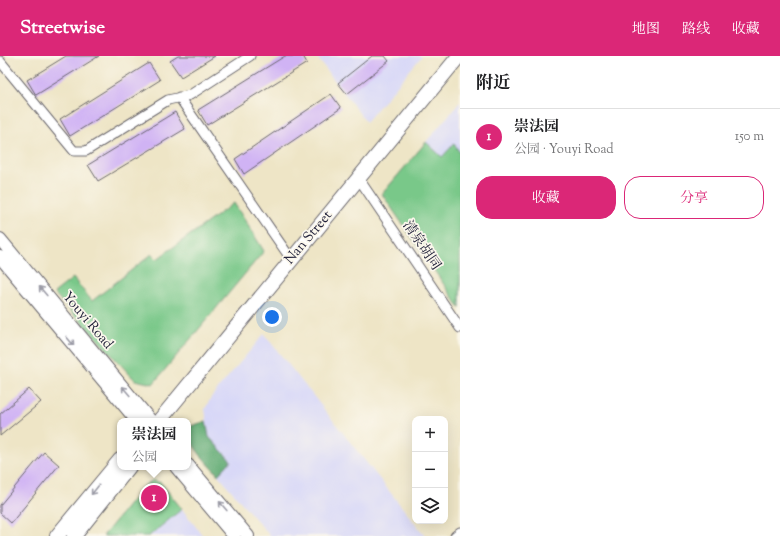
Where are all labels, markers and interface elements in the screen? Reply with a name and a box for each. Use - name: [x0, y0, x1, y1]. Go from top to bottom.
- text: Streetwise: [20, 15, 105, 42]
- text: 地图: [632, 20, 660, 40]
- text: 路线: [682, 20, 710, 40]
- text: 收藏: [732, 20, 760, 40]
- text: 附近: [476, 72, 510, 96]
- text: 崇法园: [514, 117, 559, 138]
- text: 1: [487, 128, 491, 146]
- text: 150 m: [735, 128, 764, 146]
- text: 公园 · Youyi Road: [514, 141, 614, 159]
- button: 收藏: [476, 176, 616, 219]
- button: 分享: [624, 176, 764, 219]
- street label: Nan Street: [280, 207, 338, 269]
- street label: 清泉胡同: [397, 217, 445, 275]
- one-way arrow: [38, 286, 47, 296]
- street label: Youyi Road: [57, 288, 117, 354]
- your location: [262, 307, 282, 327]
- one-way arrow: [65, 336, 74, 346]
- one-way arrow: [122, 386, 131, 396]
- map controls: [412, 416, 448, 524]
- button: +: [412, 416, 448, 452]
- popup: [117, 418, 191, 470]
- text: 崇法园: [131, 425, 177, 446]
- text: 公园: [131, 449, 158, 467]
- button: −: [412, 452, 448, 488]
- pin: 1: [141, 483, 167, 513]
- one-way arrow: [91, 485, 100, 496]
- button: layers: [412, 488, 448, 524]
- one-way arrow: [218, 501, 227, 512]

